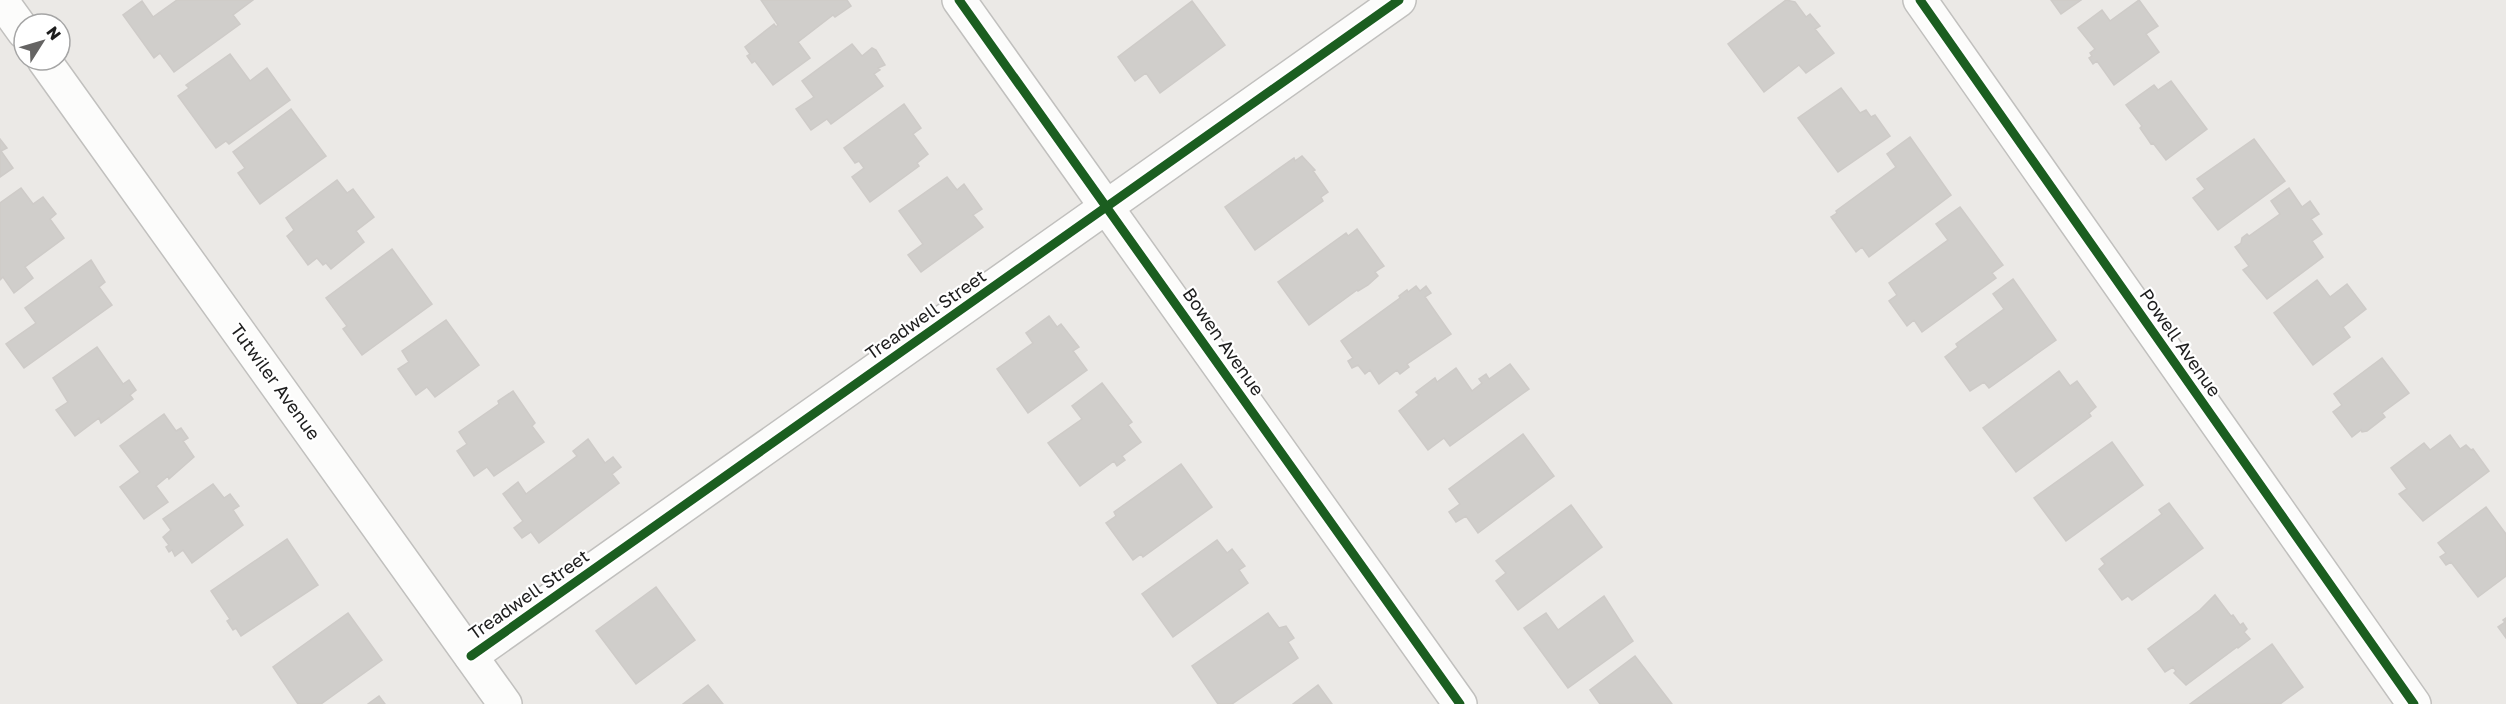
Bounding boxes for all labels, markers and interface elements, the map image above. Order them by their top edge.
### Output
north arrow [12,12,72,72]
text: N [42,22,66,44]
street label: Treadwell Street [861,264,990,364]
street label: Bowen Avenue [1178,283,1269,400]
street label: Powell Avenue [2135,284,2226,401]
street label: Tutwiler Avenue [226,319,325,444]
street label: Treadwell Street [464,544,593,644]

